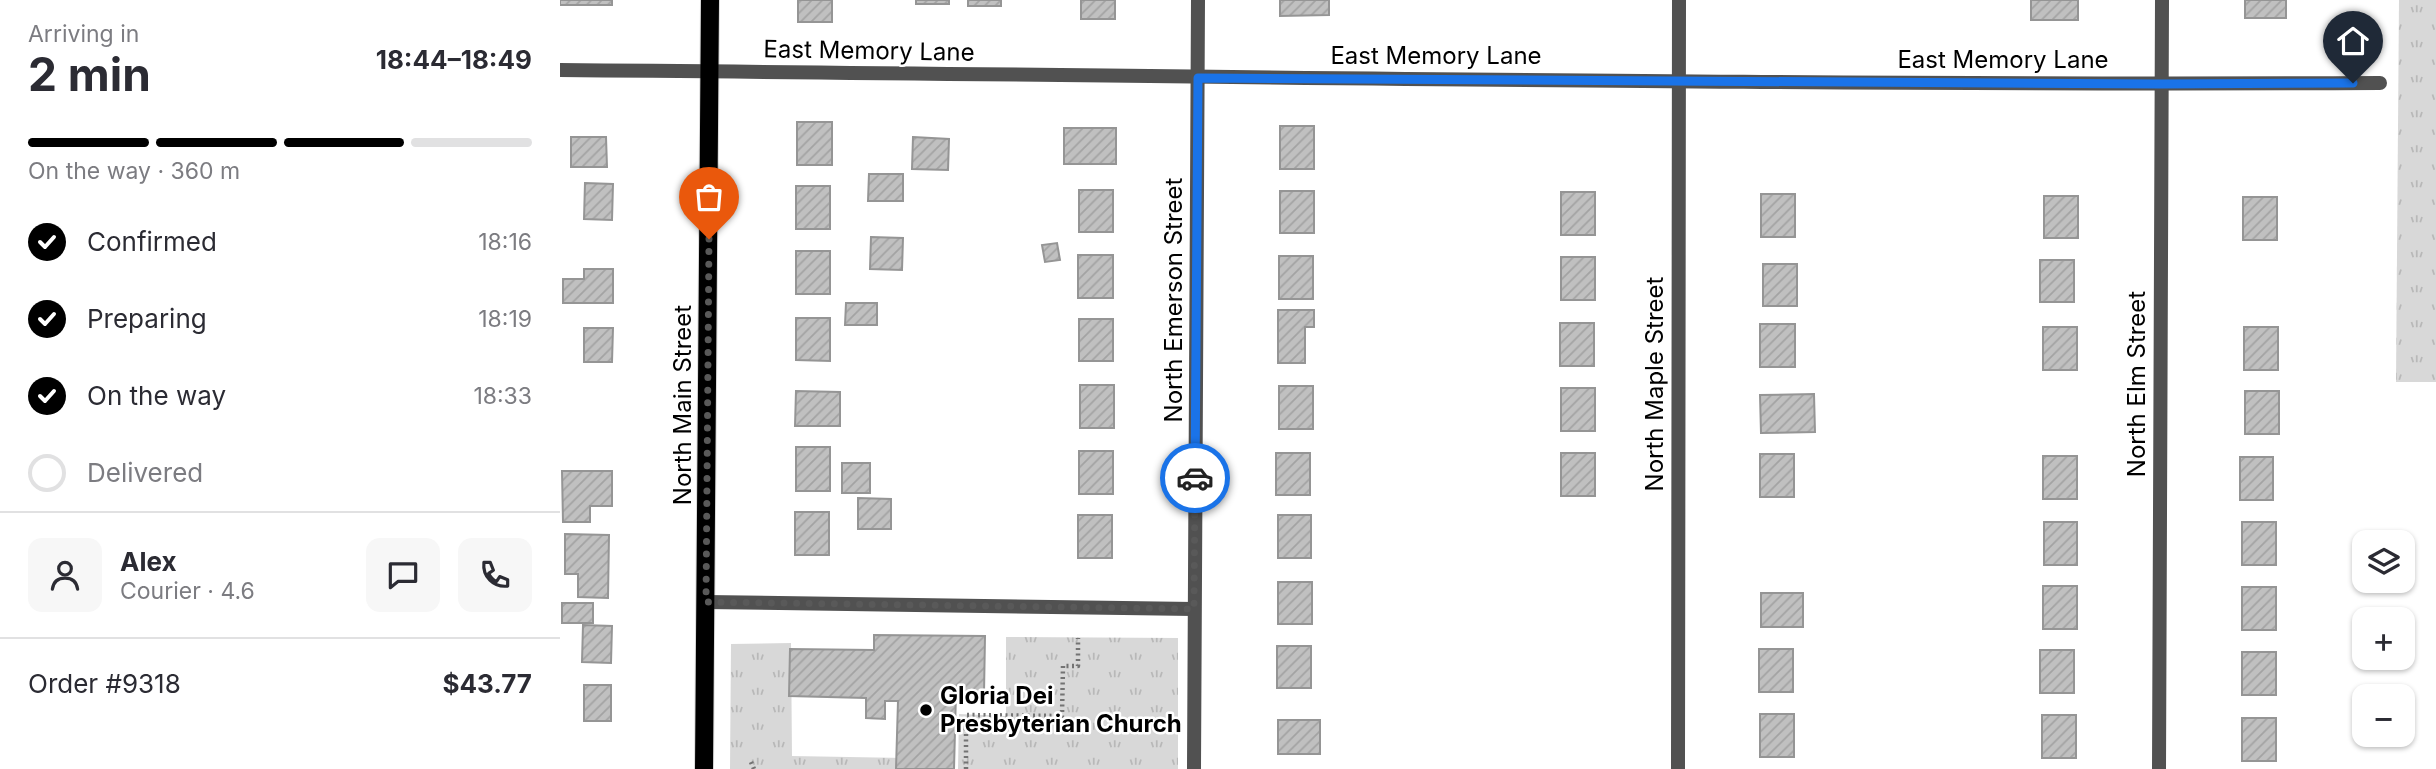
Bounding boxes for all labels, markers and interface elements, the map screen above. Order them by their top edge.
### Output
pin [2323,11,2383,83]
text: Arriving in [28,20,139,48]
icon: home [2334,22,2372,60]
street label: East Memory Lane [763,34,975,67]
street label: East Memory Lane [1330,41,1542,70]
text: 18:44–18:49 [376,44,532,75]
street label: East Memory Lane [1897,45,2109,74]
text: 2 min [28,46,151,102]
text: On the way · 360 m [28,157,240,185]
pin [679,167,739,239]
street label: North Emerson Street [1159,177,1188,422]
icon: bag [690,178,728,216]
icon: check [28,223,66,261]
text: Confirmed [87,226,217,257]
text: 18:16 [478,228,532,256]
street label: North Maple Street [1640,276,1669,491]
street label: North Elm Street [2122,291,2151,477]
icon: check [28,300,66,338]
text: Preparing [87,303,207,334]
text: 18:19 [478,305,532,333]
street label: North Main Street [668,305,697,505]
icon: check [28,377,66,415]
text: On the way [87,380,226,411]
text: 18:33 [473,382,532,410]
courier [1160,443,1230,513]
text: Delivered [87,457,203,488]
icon: car [1176,459,1214,497]
map controls [2352,530,2415,747]
button: layers [2352,530,2415,593]
button: person [28,538,102,612]
button: chat [366,538,440,612]
button: phone [458,538,532,612]
text: Alex [120,546,177,577]
text: Courier · 4.6 [120,577,255,605]
button: + [2352,607,2415,670]
text: Order #9318 [28,668,181,699]
text: $43.77 [442,668,532,699]
place label: Gloria Dei Presbyterian Church [940,681,1182,738]
button: − [2352,684,2415,747]
marker: Gloria Dei Presbyterian Church [918,702,934,718]

